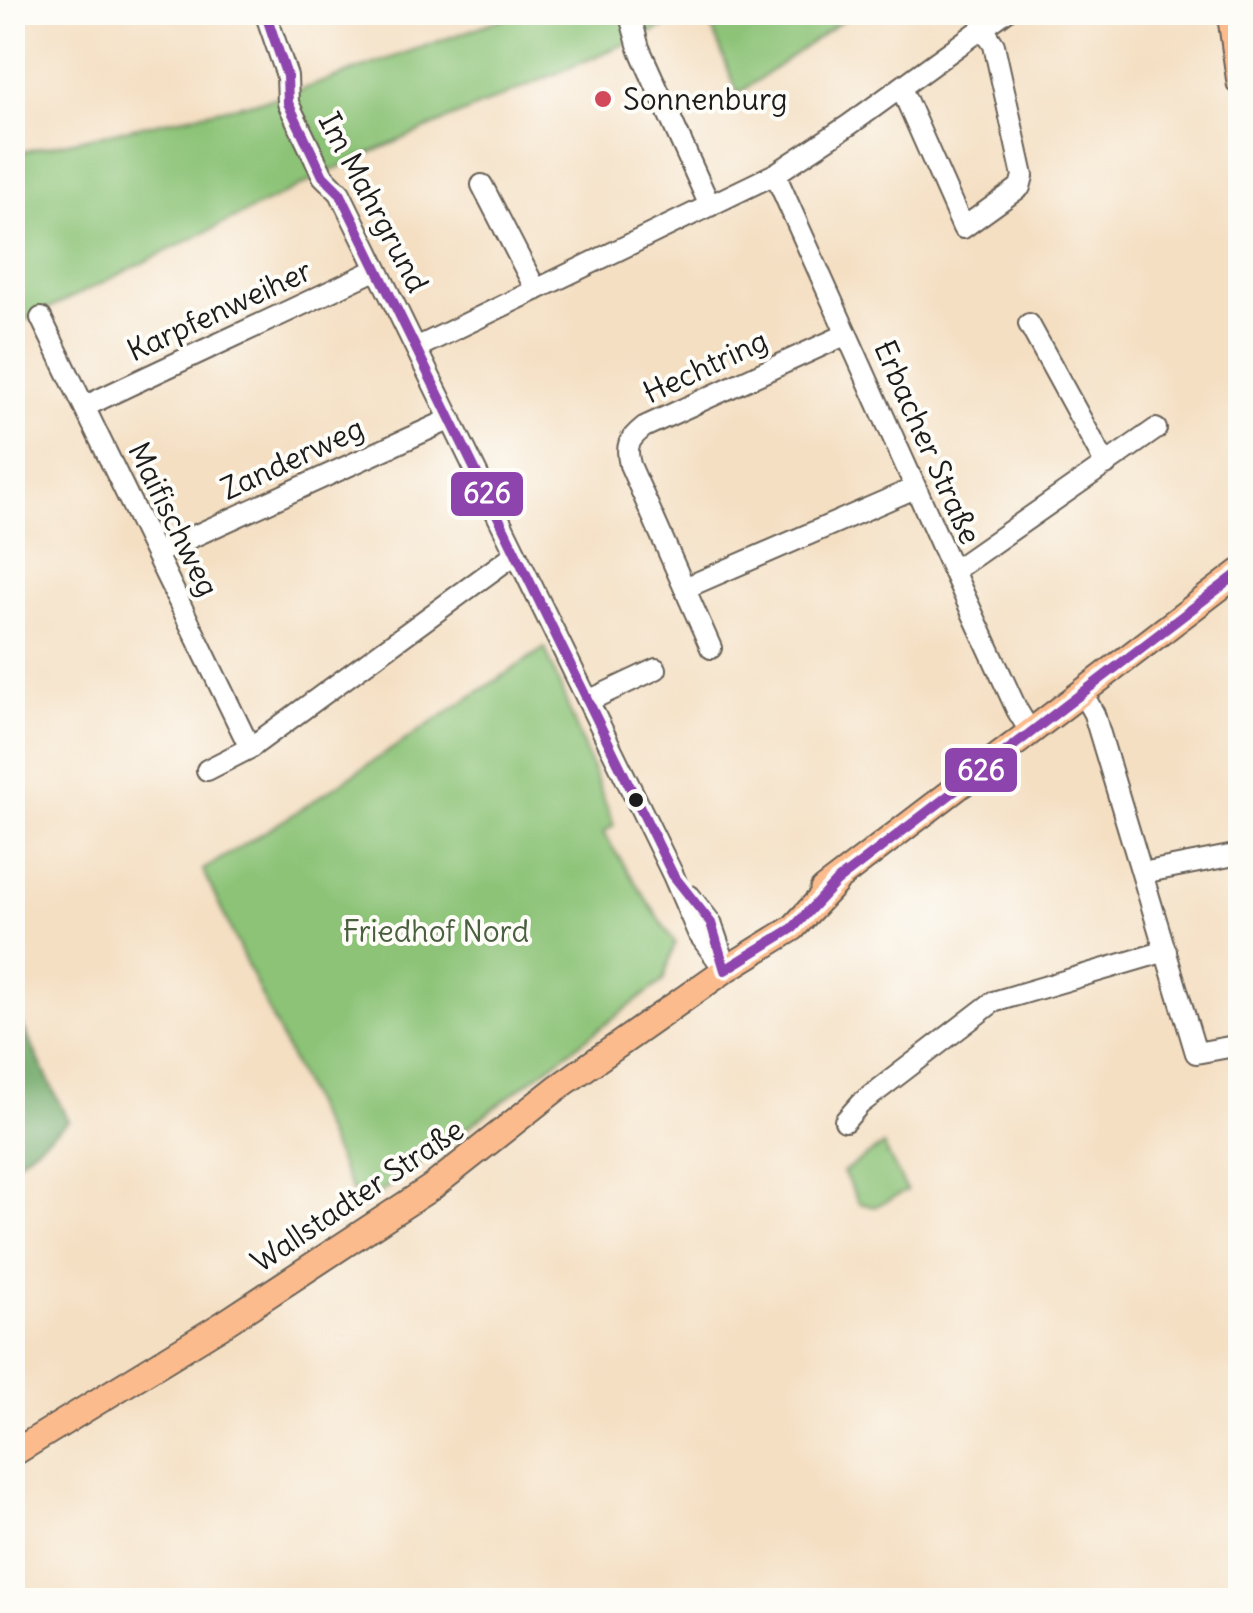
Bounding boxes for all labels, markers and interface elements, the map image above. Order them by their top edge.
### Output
place label: Sonnenburg [623,80,788,118]
marker: Sonnenburg [592,88,614,110]
street label: Im Mahrgrund [311,106,437,298]
street label: Karpfenweiher [121,251,317,369]
street label: Hechtring [637,321,773,411]
street label: Erbacher Straße [866,334,990,550]
street label: Zanderweg [214,408,370,508]
street label: Maifischweg [120,436,228,602]
line badge: 626 [449,470,525,518]
text: 626 [463,475,511,511]
line badge: 626 [943,746,1019,794]
text: 626 [957,752,1005,788]
unlabelled marker [626,790,646,810]
park label: Friedhof Nord [343,912,529,950]
street label: Wallstadter Straße [243,1110,471,1280]

